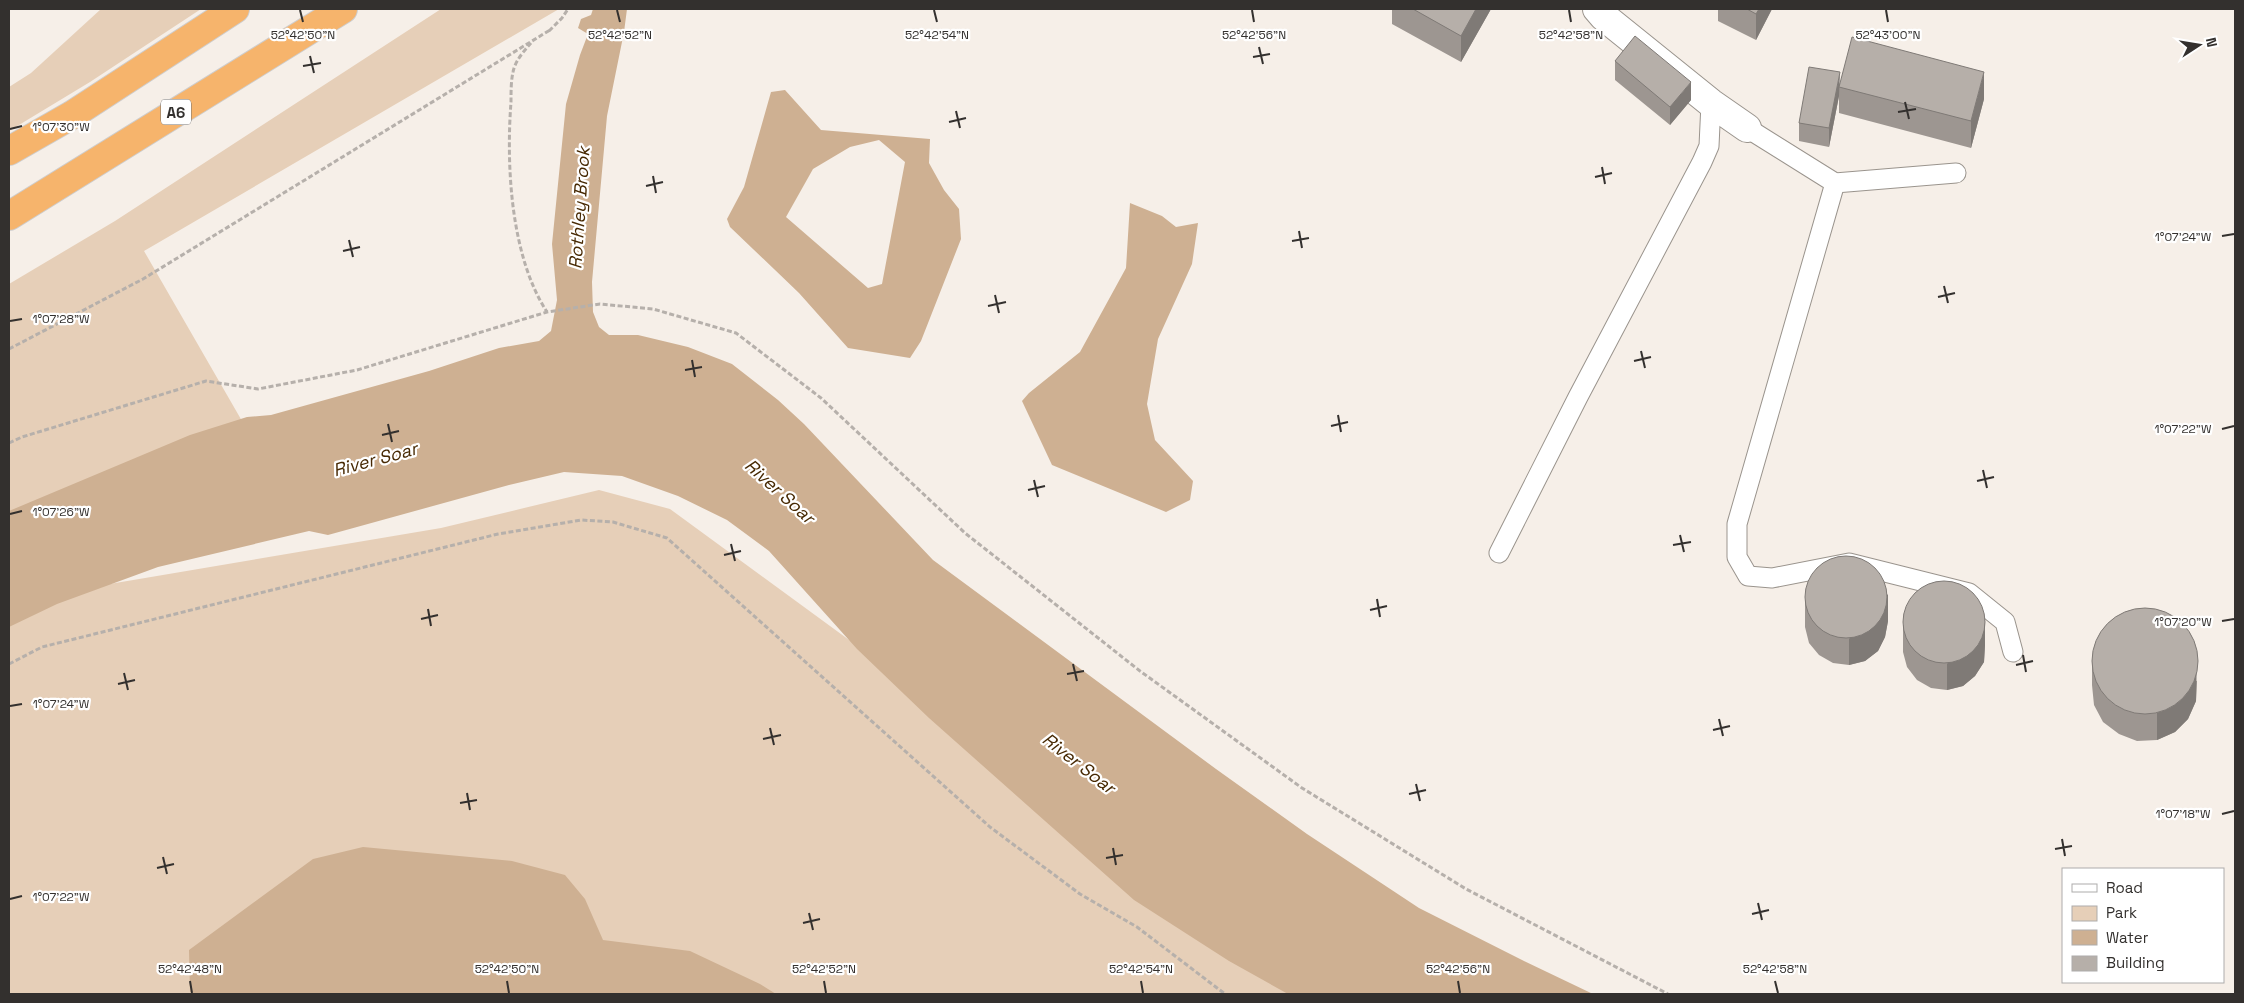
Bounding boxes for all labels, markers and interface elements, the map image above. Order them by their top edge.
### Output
north arrow [2174,20,2224,70]
text: 52°42'50"N [271,27,335,43]
text: 52°42'52"N [588,27,652,43]
text: 52°42'54"N [905,27,969,43]
text: 52°42'56"N [1222,27,1286,43]
text: 52°42'58"N [1539,27,1603,43]
text: 52°43'00"N [1855,27,1921,43]
text: N [2202,36,2221,49]
road number: A6 [161,100,191,124]
text: 1°07'30"W [32,119,90,135]
water label: Rothley Brook [563,144,595,270]
text: 1°07'24"W [2155,229,2212,245]
text: 1°07'28"W [32,311,90,327]
text: 1°07'22"W [2155,421,2212,437]
water label: River Soar [330,436,422,481]
water label: River Soar [740,454,821,530]
text: 1°07'26"W [32,504,90,520]
text: 1°07'20"W [2154,614,2212,630]
text: 1°07'24"W [33,696,90,712]
water label: River Soar [1038,727,1122,800]
text: 1°07'18"W [2156,806,2211,822]
legend [2062,868,2224,983]
text: Road [2106,878,2143,897]
text: 1°07'22"W [33,889,90,905]
text: Park [2106,903,2137,922]
text: Water [2106,928,2149,947]
text: Building [2106,953,2165,972]
text: 52°42'48"N [158,961,222,977]
text: 52°42'50"N [475,961,539,977]
text: 52°42'52"N [792,961,856,977]
text: 52°42'54"N [1109,961,1173,977]
text: 52°42'56"N [1426,961,1490,977]
text: 52°42'58"N [1743,961,1807,977]

